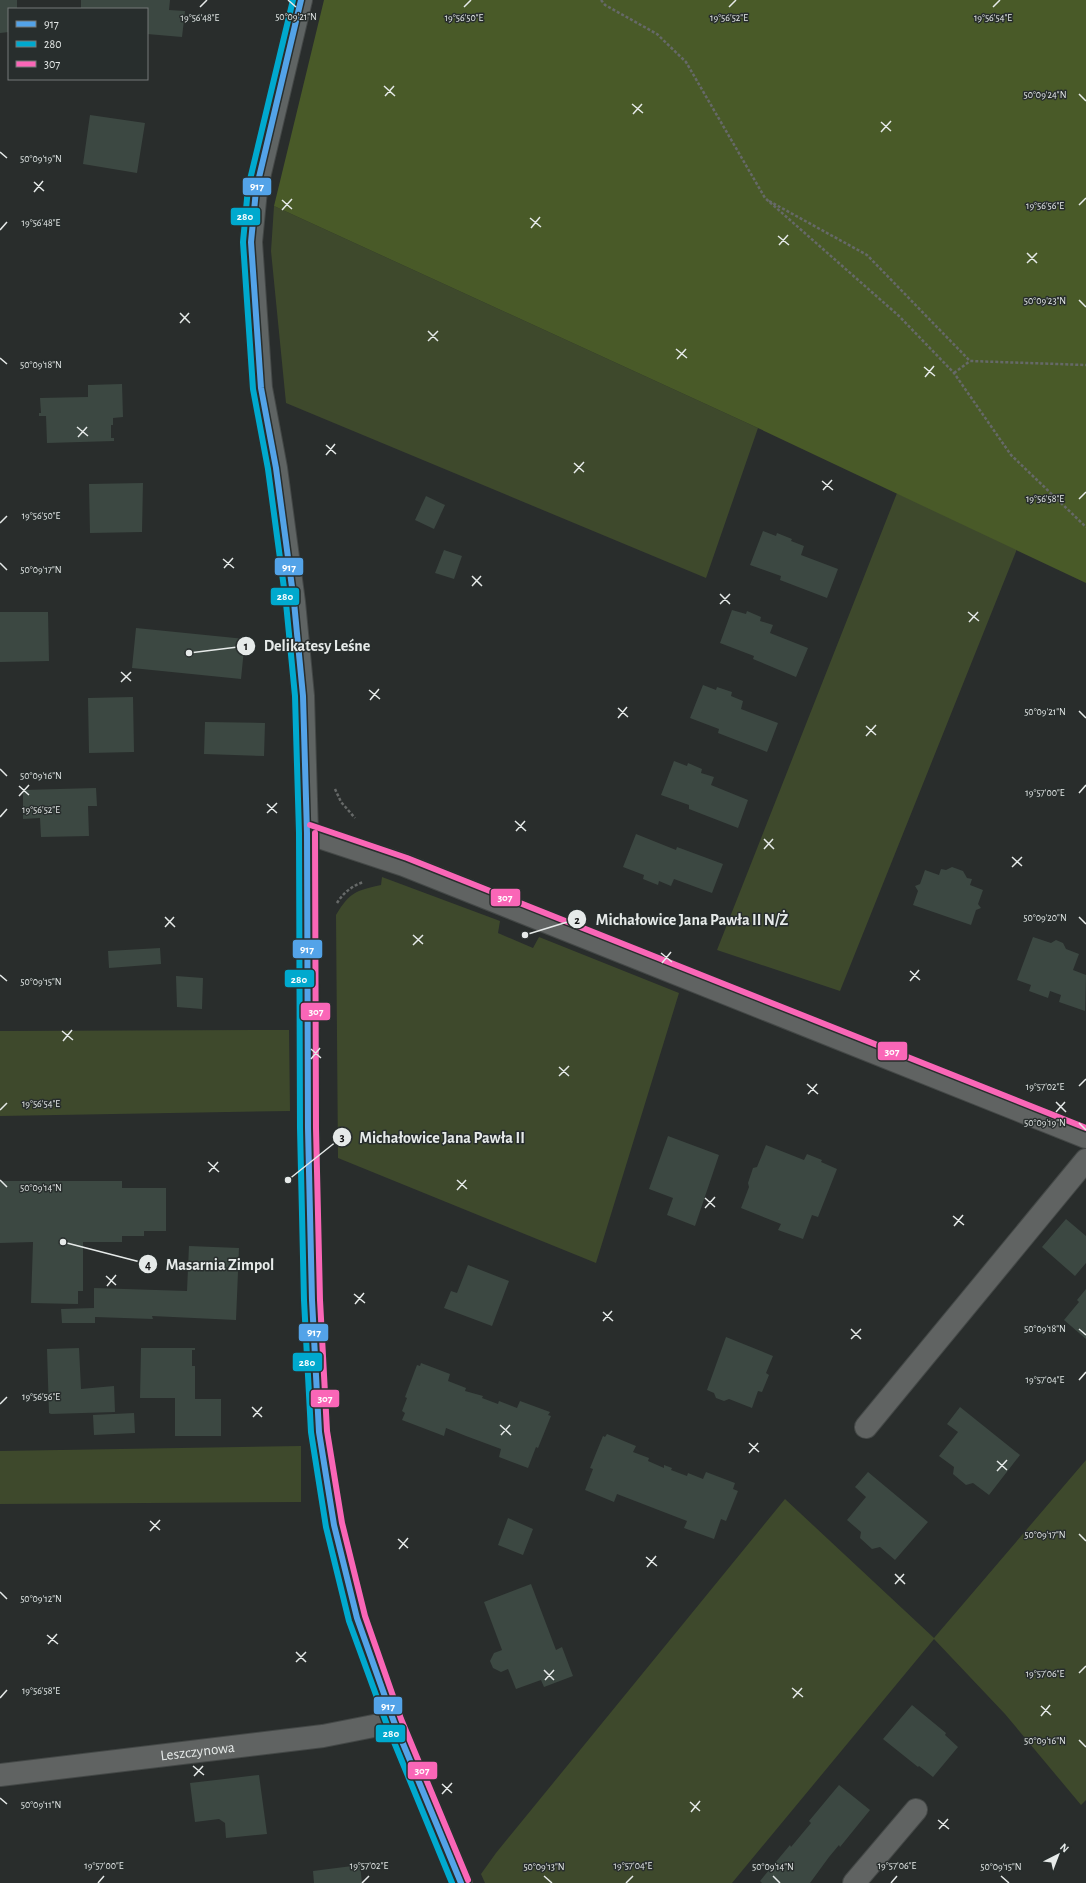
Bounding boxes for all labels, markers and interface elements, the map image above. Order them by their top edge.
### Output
legend [8,8,148,80]
text: 50°09'21"N [275,12,317,22]
text: 19°56'48"E [181,13,220,23]
text: 19°56'50"E [445,13,484,23]
text: 19°56'52"E [710,13,748,23]
text: 19°56'54"E [974,13,1012,23]
text: 917 [44,18,59,30]
text: 280 [44,38,61,50]
text: 307 [44,58,60,70]
text: 50°09'24"N [1023,90,1067,100]
text: 50°09'19"N [20,154,62,164]
line badge: 917 [242,177,272,196]
text: 917 [250,181,264,192]
text: 19°56'56"E [1026,201,1064,211]
line badge: 280 [230,207,261,226]
text: 280 [237,211,253,222]
text: 19°56'48"E [22,218,61,228]
text: 50°09'23"N [1024,296,1066,306]
text: 50°09'18"N [20,360,62,370]
text: 19°56'58"E [1026,494,1064,504]
text: 19°56'50"E [22,511,61,521]
line badge: 917 [274,557,304,576]
text: 917 [282,562,296,573]
text: 50°09'17"N [20,565,62,575]
line badge: 280 [270,587,300,606]
text: 280 [277,591,293,602]
callout: Delikatesy Leśne [236,632,379,660]
text: Delikatesy Leśne [264,638,371,655]
text: 1 [244,640,248,652]
text: 50°09'21"N [1024,707,1066,717]
text: 50°09'16"N [20,771,62,781]
text: 19°57'00"E [1025,788,1065,798]
text: 19°56'52"E [22,805,60,815]
line badge: 307 [490,888,521,907]
text: 307 [497,892,513,903]
callout: Michałowice Jana Pawła II N/Ż [567,905,796,933]
text: Michałowice Jana Pawła II N/Ż [596,910,789,928]
text: 50°09'20"N [1023,913,1067,923]
text: 2 [574,914,580,926]
line badge: 917 [292,939,323,959]
text: 917 [300,944,314,955]
line badge: 280 [284,969,315,988]
text: 280 [291,974,307,985]
text: 50°09'15"N [20,977,62,987]
line badge: 307 [300,1002,331,1021]
text: 307 [308,1006,324,1017]
line badge: 307 [877,1041,908,1061]
text: 307 [884,1046,900,1057]
text: 19°57'02"E [1026,1082,1064,1092]
text: 19°56'54"E [22,1099,60,1109]
text: 50°09'19"N [1024,1118,1066,1128]
callout: Michałowice Jana Pawła II [332,1123,533,1151]
text: Michałowice Jana Pawła II [359,1130,525,1146]
text: 3 [339,1131,345,1143]
text: 50°09'14"N [20,1183,62,1193]
callout: Masarnia Zimpol [138,1250,282,1278]
text: Masarnia Zimpol [166,1257,274,1273]
text: 4 [145,1259,151,1271]
line badge: 917 [298,1323,329,1342]
text: 50°09'18"N [1024,1324,1066,1334]
text: 917 [307,1327,321,1338]
line badge: 280 [292,1352,323,1372]
text: 280 [299,1357,315,1368]
text: 19°57'04"E [1026,1375,1065,1385]
line badge: 307 [310,1389,340,1408]
text: 19°56'56"E [22,1392,60,1402]
text: 307 [317,1393,333,1404]
text: 50°09'17"N [1024,1530,1066,1540]
text: 50°09'12"N [20,1594,62,1604]
text: 19°57'06"E [1026,1669,1065,1679]
text: 19°56'58"E [22,1686,60,1696]
line badge: 917 [373,1696,403,1715]
text: 917 [381,1701,395,1712]
line badge: 280 [375,1724,406,1743]
text: 280 [383,1728,399,1739]
text: 50°09'16"N [1024,1736,1066,1746]
street label: Leszczynowa [160,1739,236,1763]
line badge: 307 [407,1761,438,1780]
text: 307 [414,1765,430,1776]
text: 50°09'11"N [21,1800,61,1810]
north arrow [1038,1835,1078,1875]
text: N [1058,1841,1071,1855]
text: 19°57'00"E [84,1861,124,1871]
text: 19°57'02"E [350,1861,388,1871]
text: 19°57'04"E [614,1861,653,1871]
text: 19°57'06"E [878,1861,917,1871]
text: 50°09'13"N [523,1862,565,1872]
text: 50°09'14"N [752,1862,794,1872]
text: 50°09'15"N [980,1862,1022,1872]

